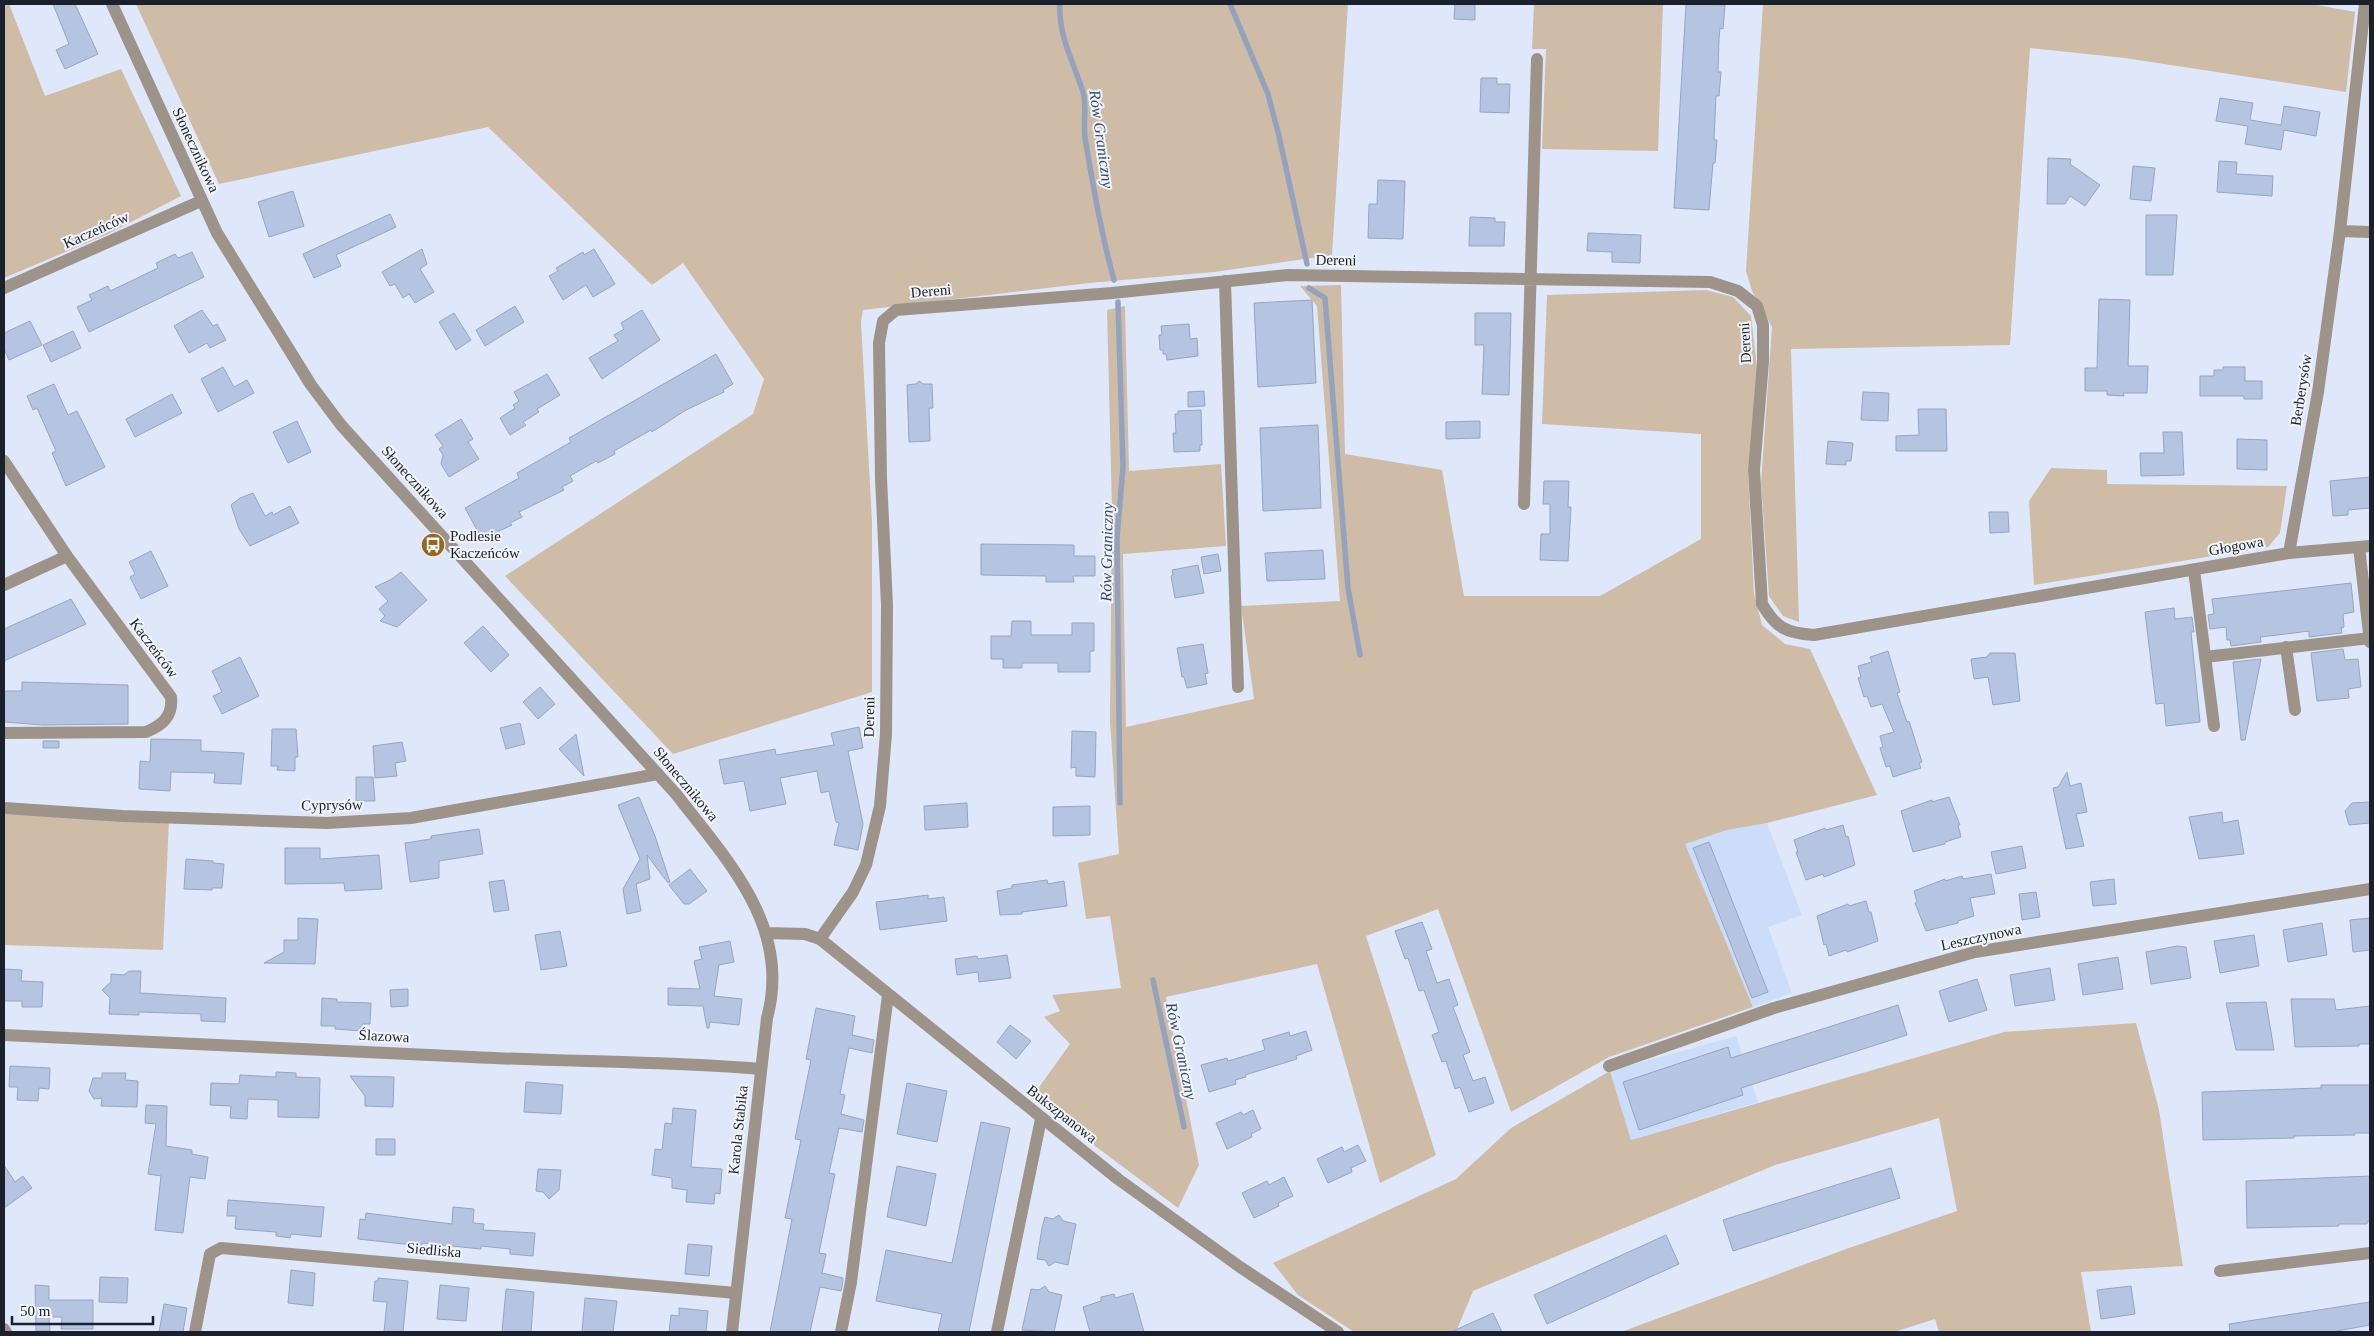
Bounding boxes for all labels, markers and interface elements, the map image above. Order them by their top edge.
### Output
water label: Rów Graniczny [1085,88,1117,190]
street label: Słonecznikowa [169,105,223,195]
street label: Kaczeńców [61,208,131,252]
street label: Dereni [1315,252,1357,268]
street label: Dereni [910,281,952,301]
street label: Dereni [1736,322,1754,364]
street label: Berberysów [2287,353,2315,427]
street label: Słonecznikowa [378,443,452,522]
water label: Rów Graniczny [1097,501,1117,603]
place label: Podlesie Kaczeńców [450,528,520,561]
bus stop icon: Podlesie Kaczeńców [420,532,446,558]
street label: Głogowa [2208,533,2265,559]
street label: Kaczeńców [127,615,182,681]
street label: Dereni [861,696,877,738]
street label: Słonecznikowa [650,744,722,825]
street label: Cyprysów [301,796,363,814]
street label: Leszczynowa [1939,921,2023,953]
water label: Rów Graniczny [1162,1000,1200,1102]
street label: Ślazowa [358,1027,410,1045]
street label: Bukszpanowa [1024,1082,1100,1146]
street label: Karola Stabika [725,1084,751,1175]
street label: Siedliska [406,1240,462,1260]
scale bar [12,1294,154,1326]
text: 50 m [20,1303,51,1319]

